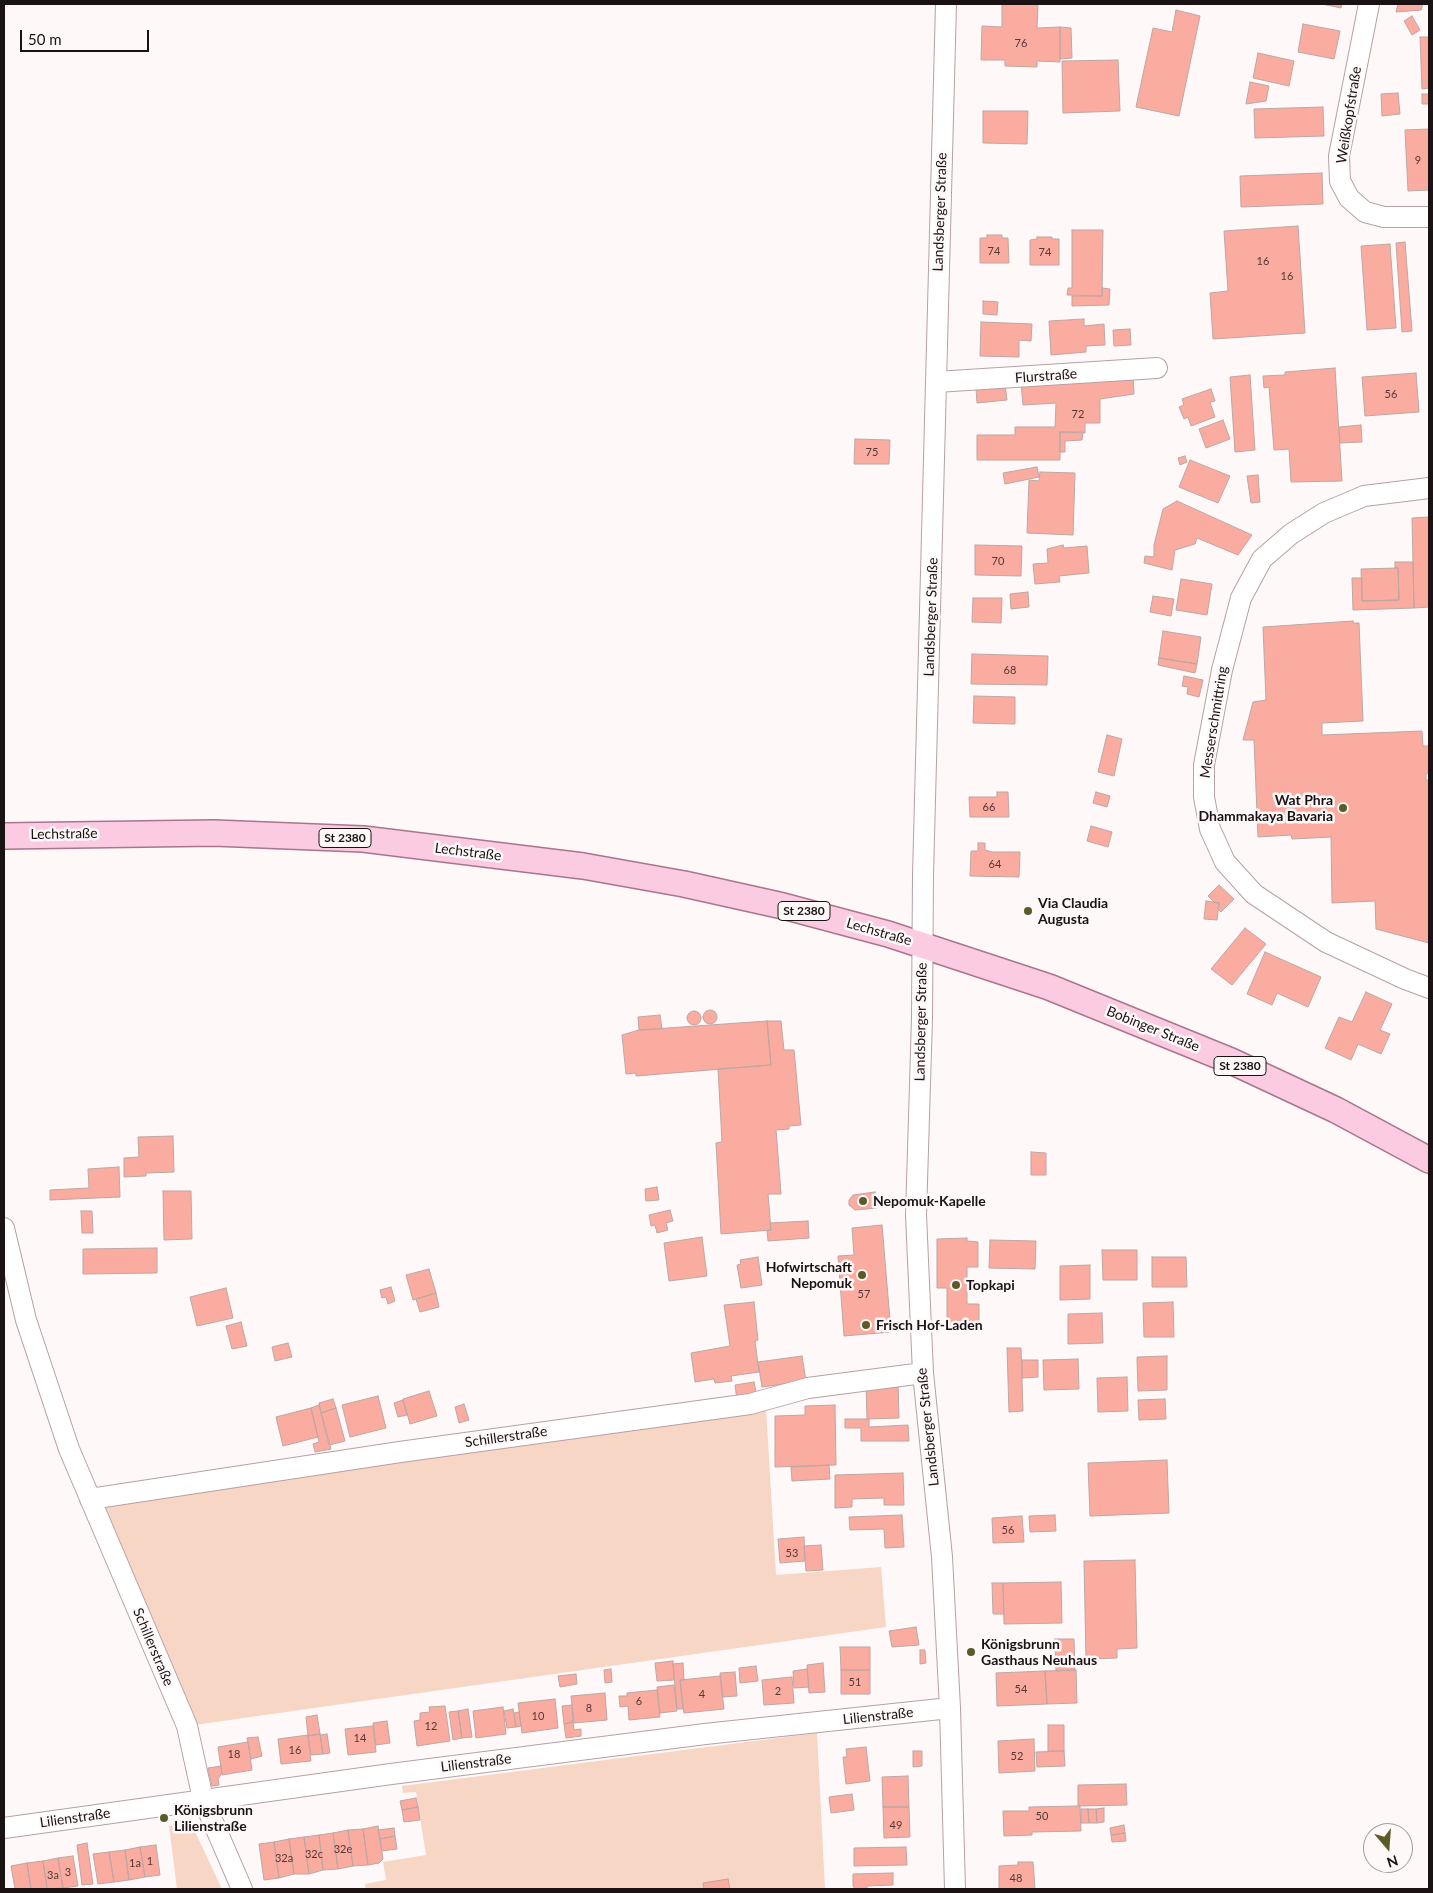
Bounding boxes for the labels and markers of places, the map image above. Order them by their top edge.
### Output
place label: Wat Phra Dhammakaya Bavaria [1199,792,1333,824]
marker: Wat Phra Dhammakaya Bavaria [1337,802,1349,814]
place label: Via Claudia Augusta [1038,895,1108,928]
marker: Via Claudia Augusta [1022,905,1034,917]
place label: Nepomuk-Kapelle [873,1193,986,1209]
marker: Nepomuk-Kapelle [857,1195,869,1207]
place label: Hofwirtschaft Nepomuk [766,1259,852,1292]
marker: Hofwirtschaft Nepomuk [856,1269,868,1281]
place label: Topkapi [966,1277,1015,1293]
marker: Topkapi [950,1279,962,1291]
place label: Frisch Hof-Laden [876,1317,983,1333]
marker: Frisch Hof-Laden [860,1319,872,1331]
place label: Königsbrunn Gasthaus Neuhaus [981,1636,1097,1668]
marker: Königsbrunn Gasthaus Neuhaus [965,1646,977,1658]
place label: Königsbrunn Lilienstraße [174,1802,253,1834]
marker: Königsbrunn Lilienstraße [158,1812,170,1824]

